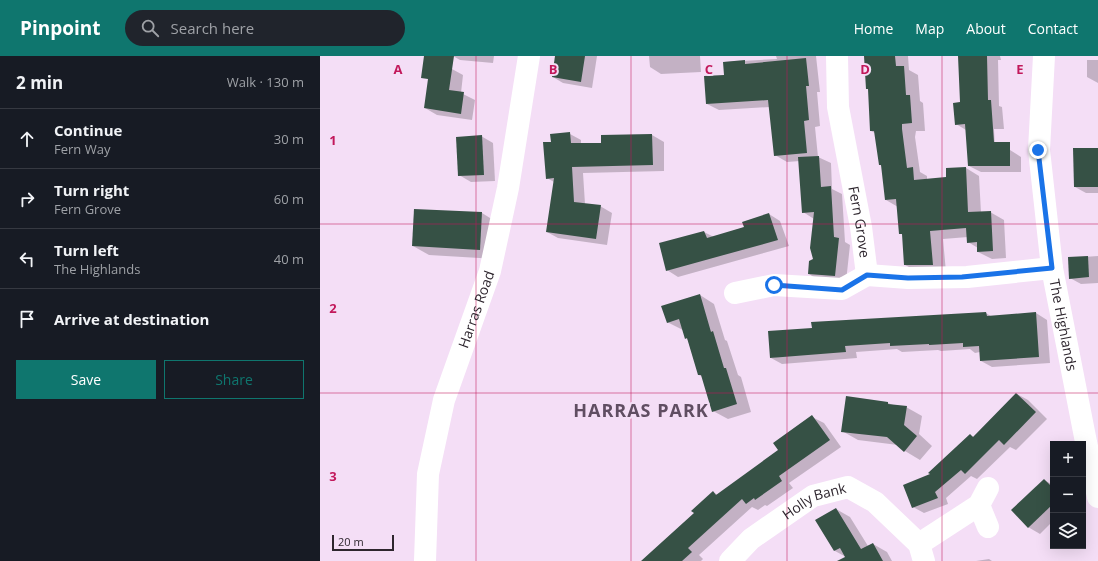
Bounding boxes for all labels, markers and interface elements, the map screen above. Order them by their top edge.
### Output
search box [125,10,405,46]
text: Pinpoint [20,15,101,41]
icon: search [139,17,161,39]
text: Search here [171,18,254,38]
text: Home [854,19,893,38]
text: Map [915,19,944,38]
text: About [966,19,1006,38]
text: Contact [1028,19,1078,38]
text: A [394,60,403,78]
text: B [549,60,558,78]
text: C [705,60,713,78]
text: D [860,60,870,78]
text: E [1016,60,1024,78]
text: 2 min [16,71,63,94]
text: Walk · 130 m [227,73,304,91]
text: Continue [54,120,122,140]
icon: ahead [16,128,38,150]
text: 30 m [274,130,304,148]
text: 1 [329,131,337,149]
text: Fern Way [54,140,110,158]
route end [1029,141,1047,159]
text: Turn right [54,180,129,200]
street label: Fern Grove [844,185,875,259]
icon: right [16,188,38,210]
text: 60 m [274,190,304,208]
text: Fern Grove [54,200,121,218]
text: Turn left [54,240,119,260]
icon: left [16,248,38,270]
text: 40 m [274,250,304,268]
text: The Highlands [54,260,140,278]
street label: Harras Road [453,268,498,351]
route start [765,276,783,294]
street label: The Highlands [1045,277,1082,373]
text: 2 [329,299,337,317]
icon: arrive [16,308,38,330]
text: Arrive at destination [54,309,209,329]
button: Save [16,360,156,399]
button: Share [164,360,304,399]
district label: HARRAS PARK [573,398,709,422]
map controls [1050,441,1086,549]
button: + [1050,441,1086,477]
text: 3 [329,467,337,485]
button: − [1050,477,1086,513]
street label: Holly Bank [778,478,849,524]
button: layers [1050,513,1086,549]
scale bar [332,533,394,552]
text: 20 m [338,534,364,549]

